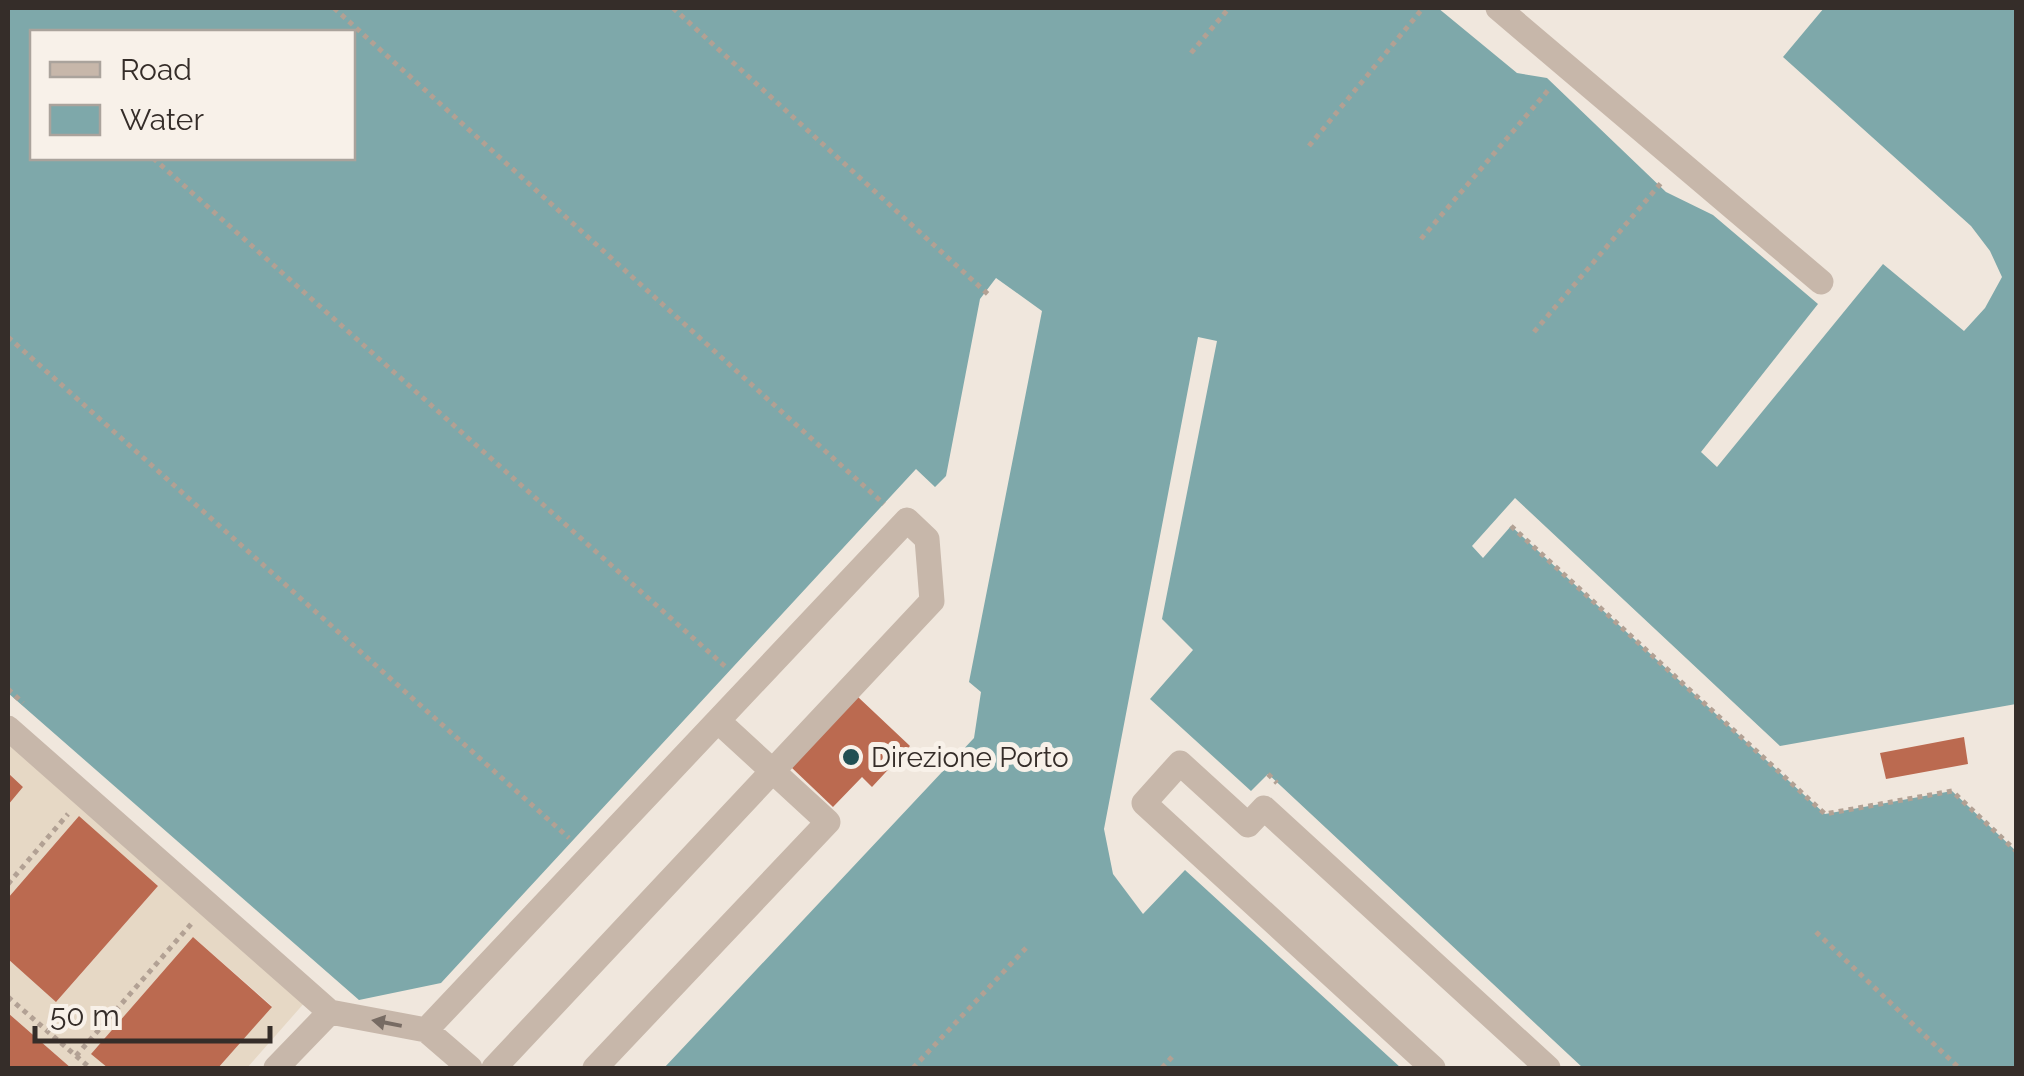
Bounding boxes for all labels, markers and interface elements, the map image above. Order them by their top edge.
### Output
legend [30,30,355,160]
text: Road [120,52,192,87]
text: Water [120,102,204,137]
place label: Direzione Porto [871,741,1069,774]
marker: Direzione Porto [840,746,862,768]
scale bar [35,981,270,1043]
text: 50 m [50,998,120,1033]
one-way arrow [371,1015,402,1030]

